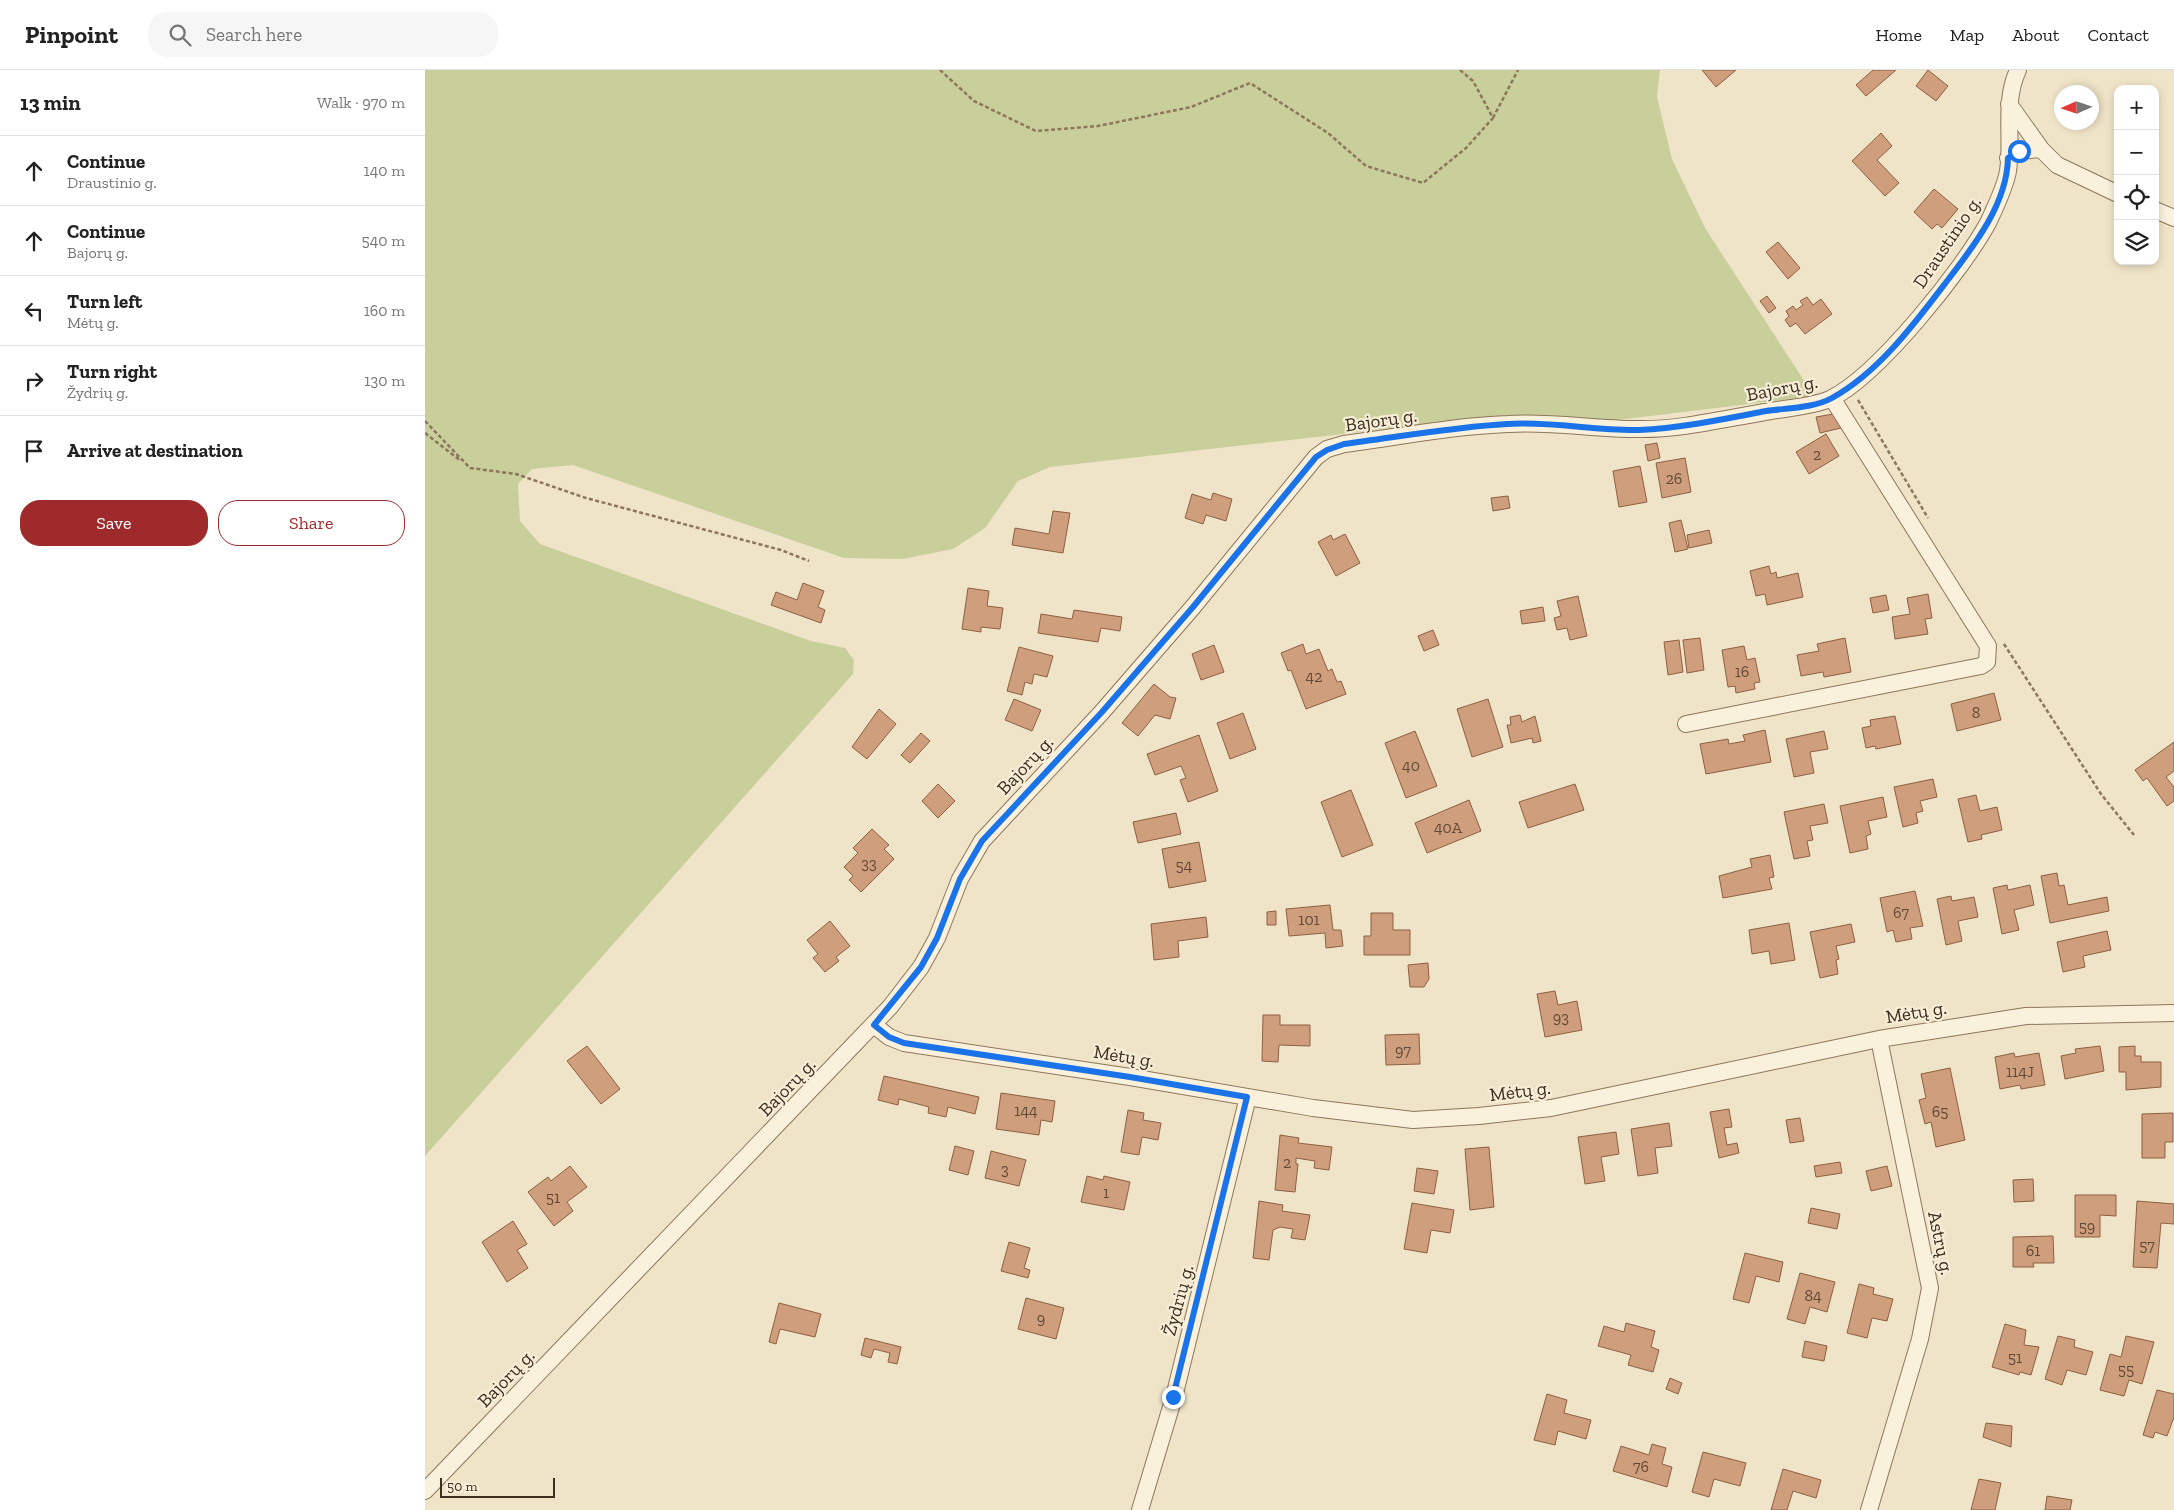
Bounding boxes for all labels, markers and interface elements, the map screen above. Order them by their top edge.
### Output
search box [148,12,498,57]
text: Pinpoint [25,20,118,49]
icon: search [166,21,194,49]
text: Search here [206,23,302,46]
text: Home [1875,24,1922,46]
text: Map [1950,24,1984,46]
text: About [2012,24,2059,46]
text: Contact [2087,24,2149,46]
north arrow [2054,85,2099,130]
map controls [2114,85,2159,265]
button: + [2114,85,2159,130]
text: 13 min [20,90,81,115]
text: Walk · 970 m [317,93,405,112]
button: − [2114,130,2159,175]
route start [2008,140,2031,163]
text: Continue [67,150,145,173]
icon: ahead [20,157,48,185]
text: 140 m [364,161,405,180]
text: Draustinio g. [67,173,157,192]
button: locate [2114,175,2159,220]
street label: Draustinio g. [1908,192,1986,292]
text: Continue [67,220,145,243]
button: layers [2114,220,2159,265]
icon: ahead [20,227,48,255]
text: 540 m [362,231,405,250]
text: Bajorų g. [67,243,128,262]
text: Turn left [67,290,142,313]
icon: left [20,297,48,325]
text: 160 m [364,301,405,320]
text: Mėtų g. [67,313,119,332]
text: Turn right [67,360,157,383]
icon: right [20,367,48,395]
street label: Bajorų g. [1744,370,1820,406]
text: 130 m [364,371,405,390]
text: Žydrių g. [67,383,128,402]
street label: Bajorų g. [1344,404,1418,436]
icon: arrive [20,437,48,465]
text: Arrive at destination [67,439,243,462]
house number: 2 [1813,445,1821,464]
house number: 26 [1666,469,1682,488]
button: Save [20,500,208,546]
button: Share [218,500,405,546]
house number: 16 [1735,662,1749,681]
house number: 42 [1306,667,1322,686]
house number: 8 [1972,703,1980,722]
street label: Bajorų g. [992,731,1058,799]
house number: 40 [1402,756,1420,775]
house number: 40A [1434,818,1463,837]
house number: 33 [861,854,877,873]
house number: 54 [1176,856,1193,875]
house number: 67 [1893,903,1909,922]
house number: 101 [1298,910,1320,929]
street label: Mėtų g. [1884,996,1948,1028]
house number: 93 [1553,1008,1569,1027]
street label: Mėtų g. [1092,1040,1156,1072]
house number: 97 [1395,1041,1411,1060]
street label: Bajorų g. [754,1053,820,1121]
house number: 114J [2006,1062,2034,1081]
street label: Mėtų g. [1488,1076,1552,1106]
house number: 144 [1014,1101,1038,1120]
house number: 65 [1932,1102,1948,1121]
house number: 2 [1283,1153,1291,1172]
house number: 3 [1001,1160,1009,1179]
house number: 1 [1103,1183,1109,1202]
house number: 51 [546,1188,560,1207]
street label: Astrų g. [1923,1209,1959,1277]
house number: 59 [2079,1217,2095,1236]
house number: 57 [2139,1236,2155,1255]
house number: 61 [2026,1241,2040,1260]
street label: Žydrių g. [1157,1262,1199,1338]
house number: 84 [1804,1286,1822,1305]
house number: 9 [1037,1309,1045,1328]
street label: Bajorų g. [473,1344,539,1412]
house number: 51 [2008,1348,2022,1367]
house number: 55 [2118,1360,2134,1379]
route end [1162,1386,1185,1409]
house number: 76 [1633,1457,1649,1476]
scale bar [440,1475,555,1498]
text: 50 m [447,1478,478,1495]

